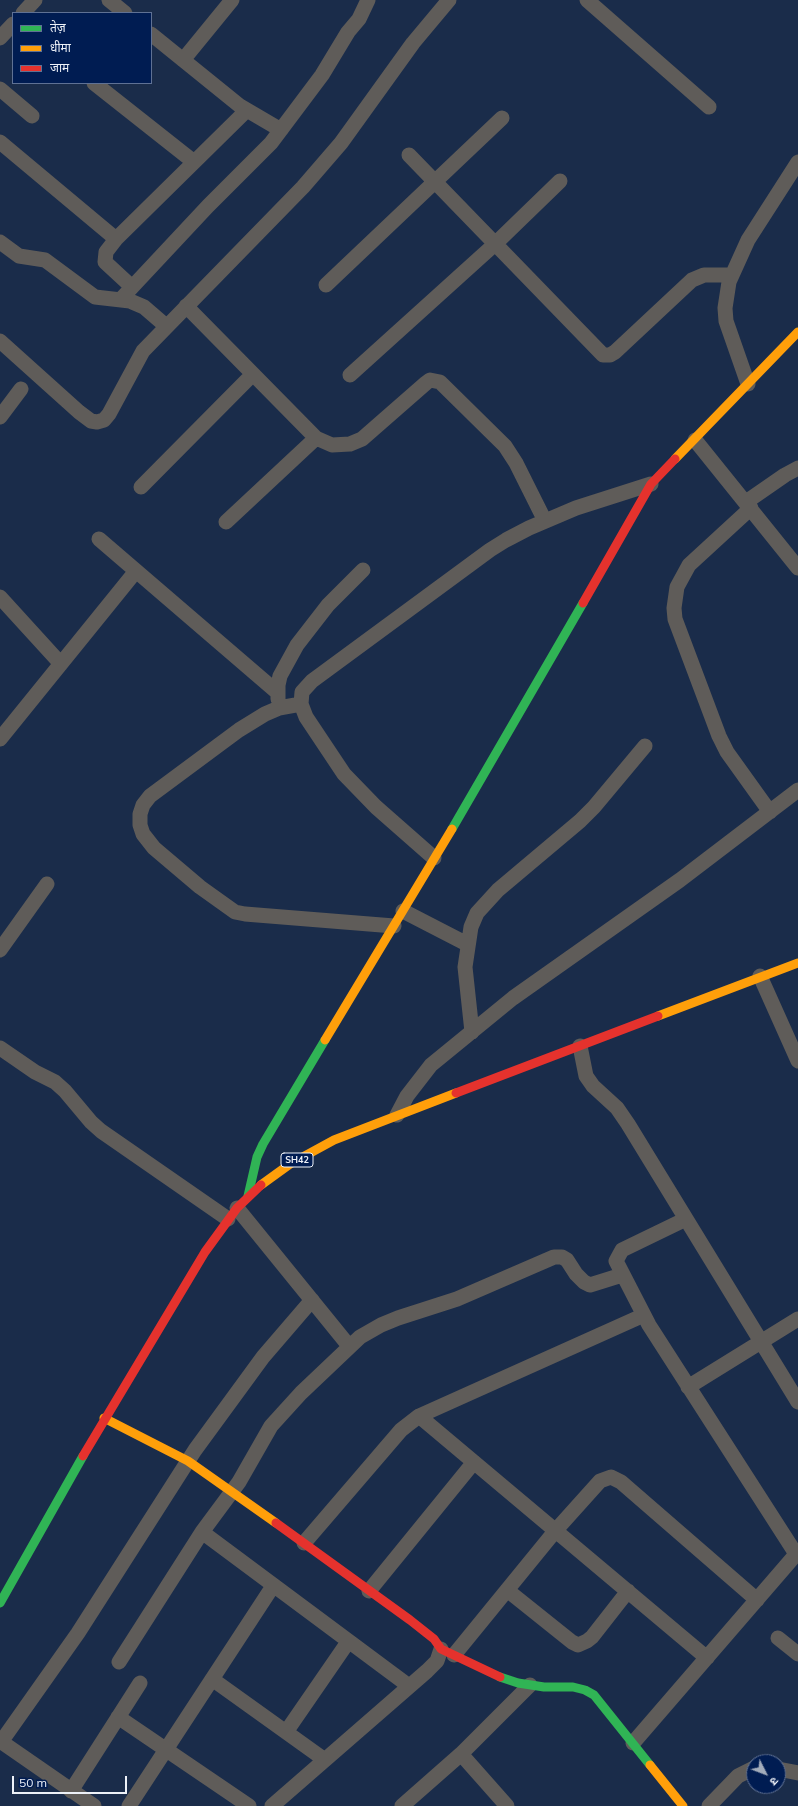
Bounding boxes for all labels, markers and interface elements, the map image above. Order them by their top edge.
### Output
legend [12,12,152,84]
text: तेज़ [50,20,66,35]
text: धीमा [50,40,71,55]
text: जाम [50,60,69,75]
road number: SH42 [281,1153,313,1167]
north arrow [746,1754,786,1794]
scale bar [14,1768,129,1794]
text: उ [767,1774,782,1788]
text: 50 m [19,1775,47,1790]

